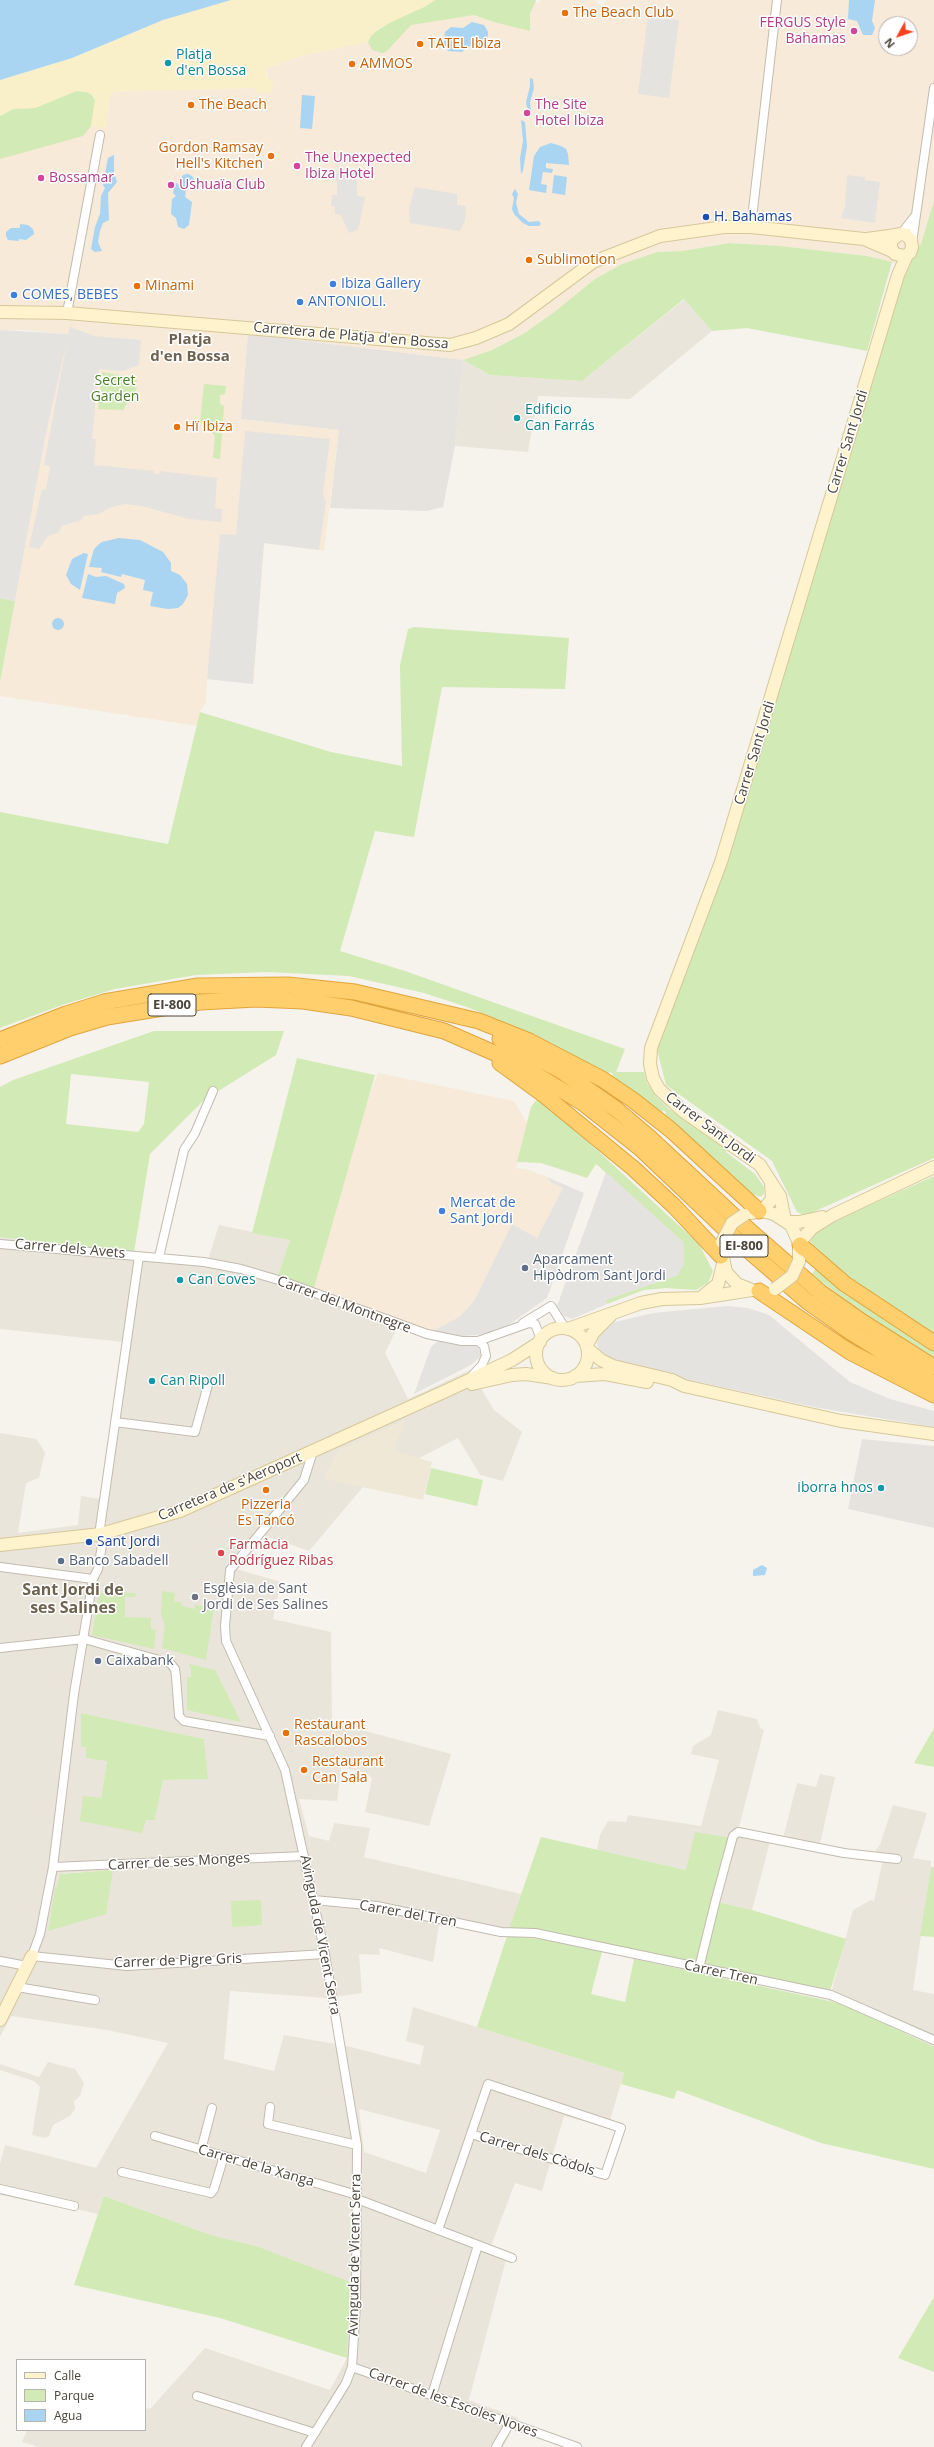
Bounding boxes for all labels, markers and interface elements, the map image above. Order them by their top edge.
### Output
place label: The Beach Club [573,5,674,21]
marker: The Beach Club [560,8,570,18]
place label: FERGUS Style Bahamas [760,15,846,48]
north arrow [878,16,918,56]
marker: FERGUS Style Bahamas [849,26,859,36]
text: N [881,35,898,52]
place label: TATEL Ibiza [428,36,501,52]
marker: TATEL Ibiza [415,39,425,49]
place label: Platja d'en Bossa [176,47,246,80]
place label: AMMOS [360,56,413,72]
marker: Platja d'en Bossa [163,58,173,68]
marker: AMMOS [347,59,357,69]
place label: The Beach [199,97,267,113]
place label: The Site Hotel Ibiza [535,97,604,130]
marker: The Beach [186,100,196,110]
marker: The Site Hotel Ibiza [522,108,532,118]
place label: Gordon Ramsay Hell's Kitchen [159,140,263,172]
place label: The Unexpected Ibiza Hotel [305,150,411,182]
marker: Gordon Ramsay Hell's Kitchen [266,151,276,161]
marker: The Unexpected Ibiza Hotel [292,161,302,171]
place label: Bossamar [49,170,114,186]
marker: Bossamar [36,173,46,183]
place label: Ushuaïa Club [179,177,265,193]
marker: Ushuaïa Club [166,180,176,190]
place label: H. Bahamas [714,209,792,225]
marker: H. Bahamas [701,212,711,222]
place label: Sublimotion [537,252,616,268]
marker: Sublimotion [524,255,534,265]
place label: Ibiza Gallery [341,276,421,292]
place label: Minami [145,278,194,294]
marker: Ibiza Gallery [328,279,338,289]
marker: Minami [132,281,142,291]
place label: COMES, BEBES [22,287,118,303]
marker: COMES, BEBES [9,290,19,300]
place label: ANTONIOLI. [308,294,386,310]
marker: ANTONIOLI. [295,297,305,307]
street label: Carretera de Platja d'en Bossa [253,319,449,353]
district label: Platja d'en Bossa [150,331,230,366]
park label: Secret Garden [91,373,139,406]
street label: Carrer Sant Jordi [824,388,872,496]
place label: Edificio Can Farrás [525,402,595,434]
marker: Edificio Can Farrás [512,413,522,423]
place label: Hï Ibiza [185,419,233,435]
marker: Hï Ibiza [172,422,182,432]
street label: Carrer Sant Jordi [731,699,779,807]
road number: EI-800 [148,994,196,1016]
street label: Carrer Sant Jordi [662,1089,758,1167]
place label: Mercat de Sant Jordi [450,1195,516,1228]
marker: Mercat de Sant Jordi [437,1206,447,1216]
road number: EI-800 [720,1235,768,1257]
street label: Carrer dels Avets [14,1236,126,1262]
place label: Aparcament Hipòdrom Sant Jordi [533,1252,666,1284]
marker: Aparcament Hipòdrom Sant Jordi [520,1263,530,1273]
place label: Can Coves [188,1272,256,1288]
street label: Carrer del Montnegre [275,1273,413,1337]
marker: Can Coves [175,1275,185,1285]
place label: Can Ripoll [160,1373,225,1389]
marker: Can Ripoll [147,1376,157,1386]
street label: Carretera de s'Aeroport [156,1449,304,1525]
place label: iborra hnos [797,1480,873,1496]
marker: iborra hnos [876,1483,886,1493]
marker: Pizzeria Es Tancó [261,1485,271,1495]
place label: Pizzeria Es Tancó [237,1497,295,1530]
place label: Sant Jordi [97,1534,160,1550]
marker: Sant Jordi [84,1537,94,1547]
place label: Farmàcia Rodríguez Ribas [229,1537,333,1570]
marker: Farmàcia Rodríguez Ribas [216,1548,226,1558]
place label: Banco Sabadell [69,1553,168,1569]
marker: Banco Sabadell [56,1556,66,1566]
district label: Sant Jordi de ses Salines [22,1580,124,1618]
place label: Esglèsia de Sant Jordi de Ses Salines [203,1581,328,1614]
marker: Esglèsia de Sant Jordi de Ses Salines [190,1592,200,1602]
place label: Caixabank [106,1653,174,1669]
marker: Caixabank [93,1656,103,1666]
place label: Restaurant Rascalobos [294,1717,367,1750]
marker: Restaurant Rascalobos [281,1728,291,1738]
place label: Restaurant Can Sala [312,1754,384,1786]
marker: Restaurant Can Sala [299,1765,309,1775]
street label: Carrer de ses Monges [108,1850,250,1874]
street label: Avinguda de Vicent Serra [296,1854,344,2016]
street label: Carrer del Tren [358,1897,458,1931]
street label: Carrer de Pigre Gris [114,1950,242,1972]
street label: Carrer Tren [683,1957,759,1989]
street label: Carrer dels Còdols [477,2128,597,2180]
street label: Carrer de la Xanga [196,2141,316,2191]
street label: Avinguda de Vicent Serra [345,2174,365,2336]
legend [16,2359,146,2431]
street label: Carrer de les Escoles Noves [366,2365,540,2441]
text: Calle [54,2367,81,2384]
text: Parque [54,2387,94,2404]
text: Agua [54,2407,82,2424]

